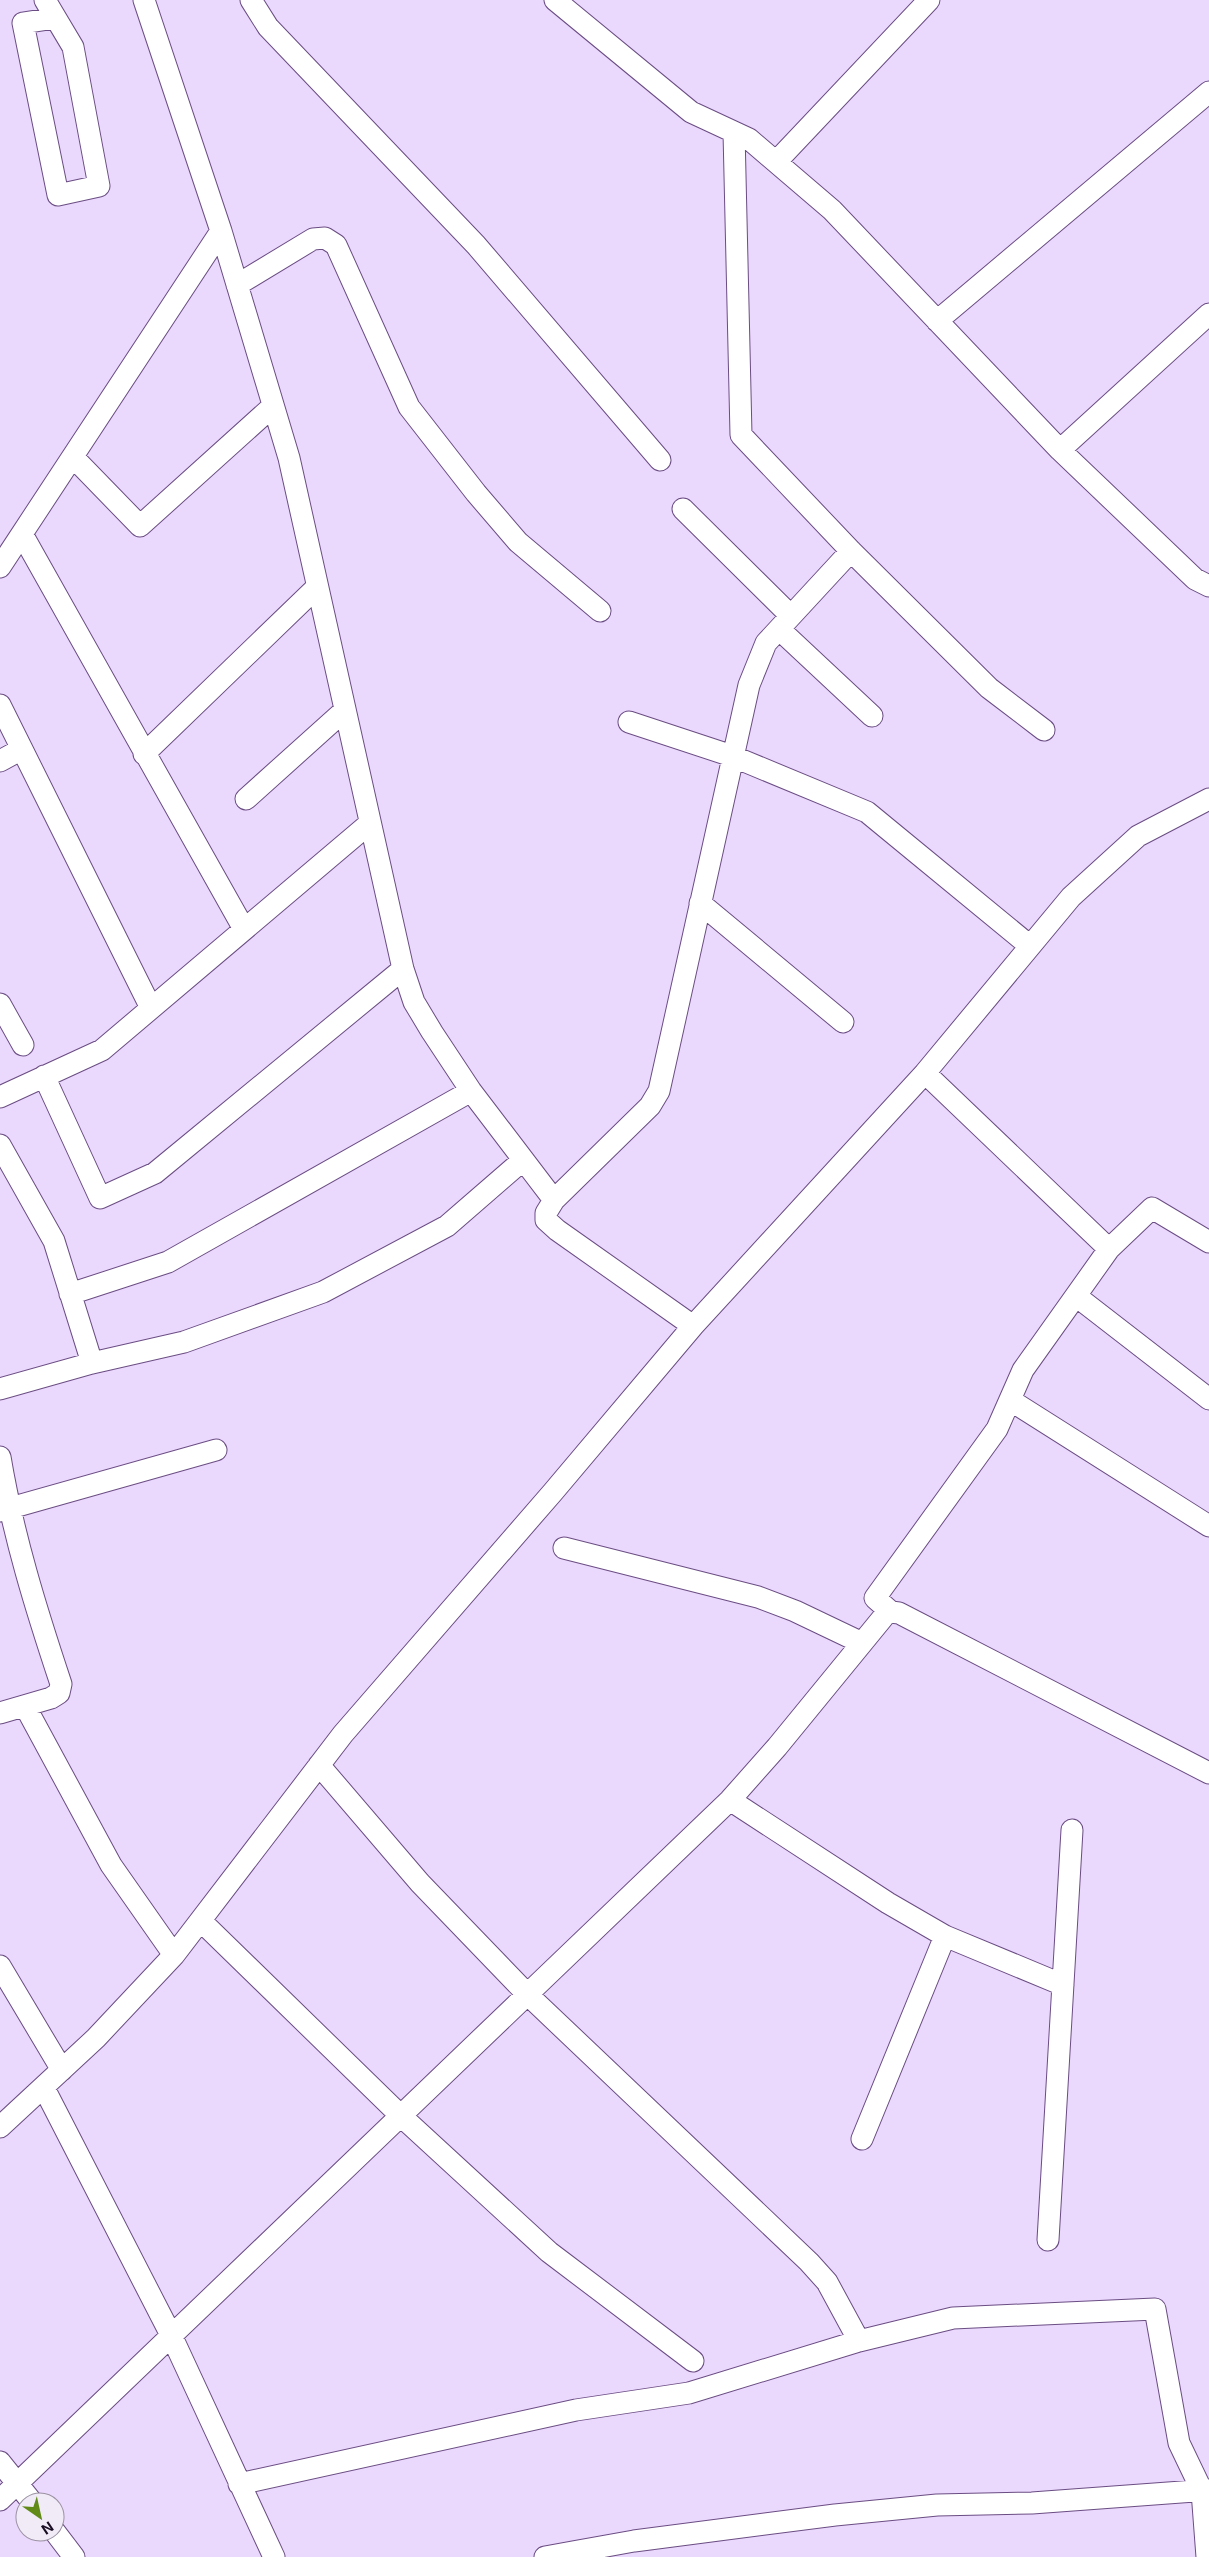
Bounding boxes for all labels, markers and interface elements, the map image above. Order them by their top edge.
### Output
north arrow [15,2492,65,2542]
text: N [38,2518,57,2538]

